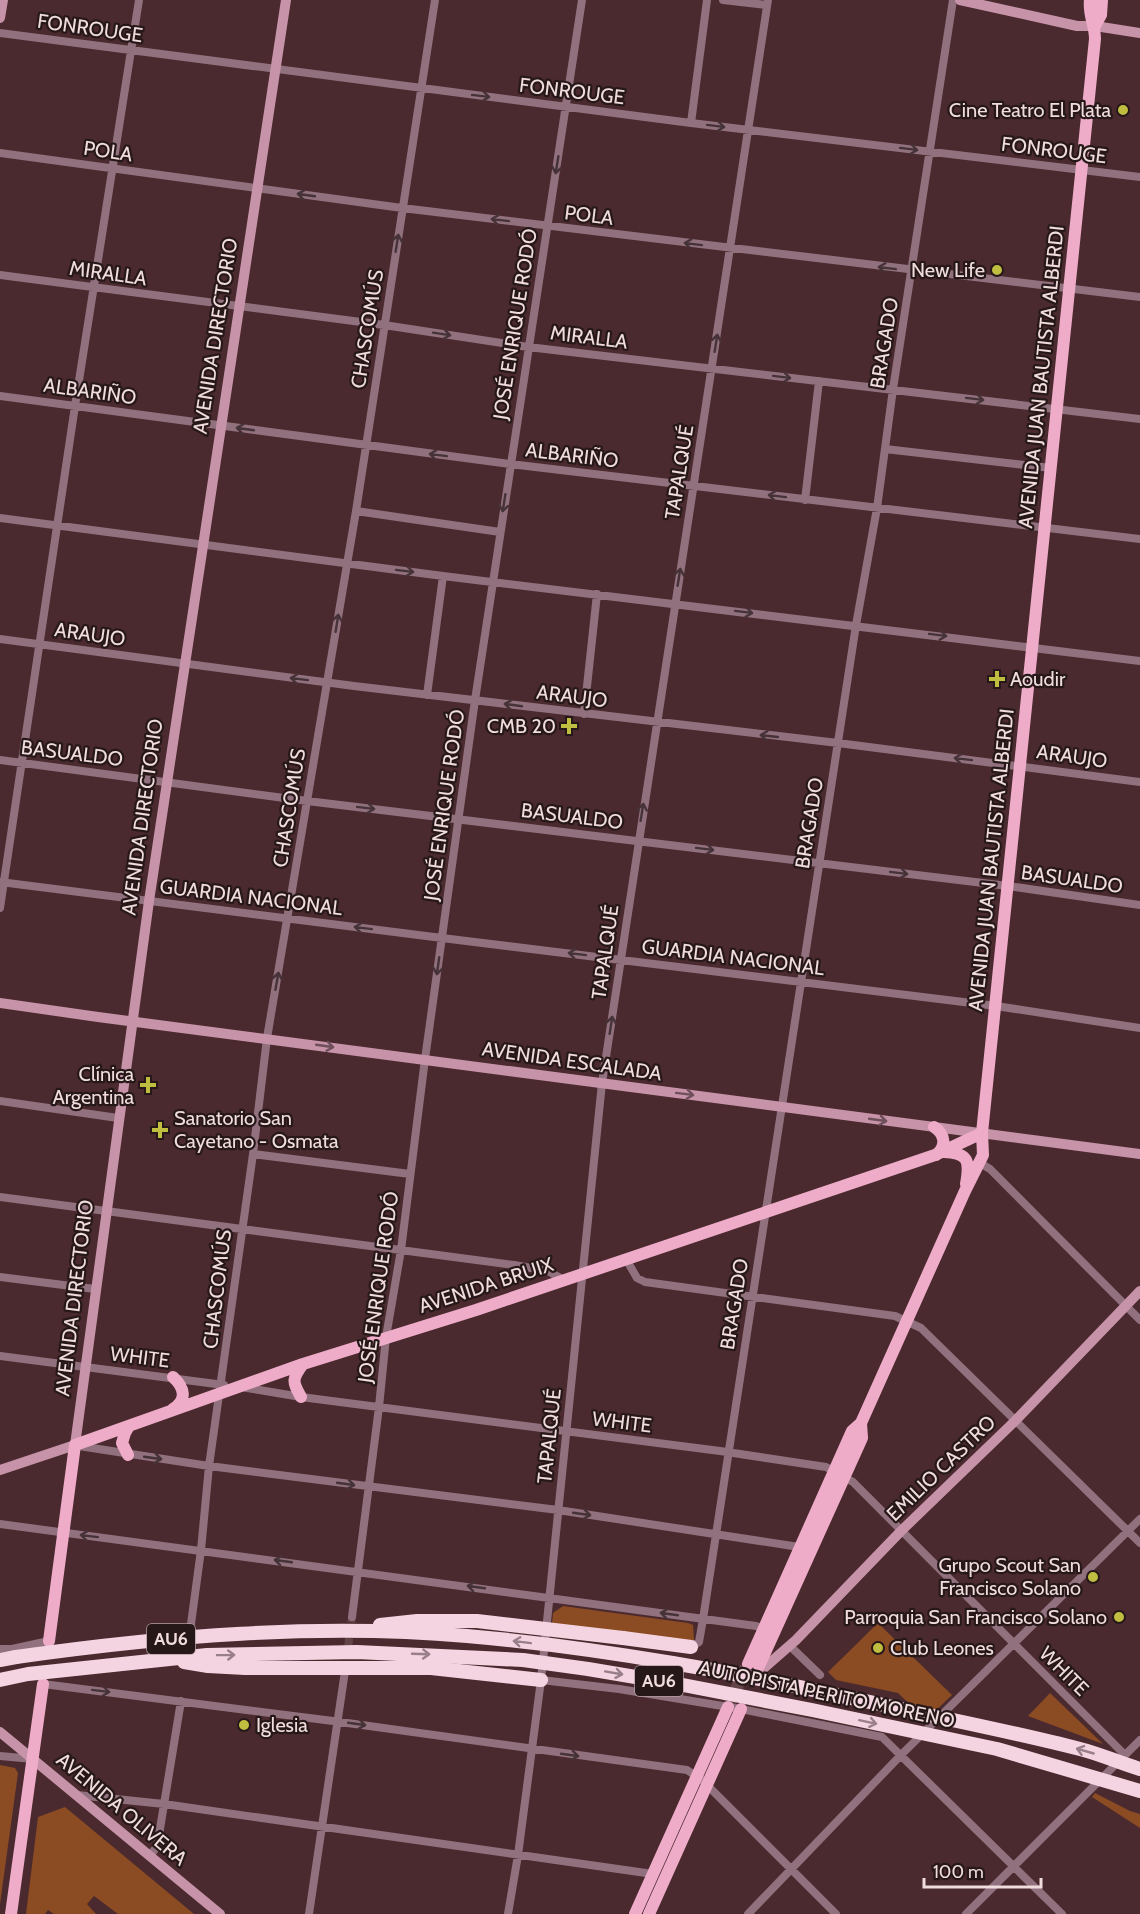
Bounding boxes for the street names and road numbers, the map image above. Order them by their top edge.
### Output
street label: FONROUGE [36,9,144,47]
street label: FONROUGE [518,73,626,109]
street label: FONROUGE [1000,132,1108,168]
street label: POLA [82,136,135,166]
street label: POLA [563,200,616,230]
street label: AVENIDA JUAN BAUTISTA ALBERDI [1013,224,1069,530]
street label: JOSÉ ENRIQUE RODÓ [488,227,542,422]
street label: AVENIDA DIRECTORIO [188,236,242,436]
street label: MIRALLA [68,256,149,290]
street label: CHASCOMÚS [346,268,388,390]
street label: BRAGADO [865,296,903,390]
street label: MIRALLA [549,320,630,354]
street label: ALBARIÑO [42,373,138,409]
street label: TAPALQUÉ [660,423,698,521]
street label: ALBARIÑO [524,437,620,473]
street label: ARAUJO [53,617,127,651]
street label: ARAUJO [535,680,609,712]
street label: AVENIDA JUAN BAUTISTA ALBERDI [963,707,1019,1013]
street label: JOSÉ ENRIQUE RODÓ [419,708,469,903]
street label: AVENIDA DIRECTORIO [116,717,168,917]
street label: BASUALDO [20,735,124,771]
street label: ARAUJO [1035,739,1109,773]
street label: CHASCOMÚS [268,747,310,869]
street label: BRAGADO [790,776,828,870]
street label: BASUALDO [520,798,624,834]
street label: BASUALDO [1020,860,1124,898]
street label: GUARDIA NACIONAL [158,874,344,920]
street label: TAPALQUÉ [586,903,624,1001]
street label: GUARDIA NACIONAL [640,934,826,980]
street label: AVENIDA ESCALADA [481,1037,664,1086]
street label: JOSÉ ENRIQUE RODÓ [353,1190,403,1385]
street label: AVENIDA DIRECTORIO [50,1198,98,1398]
street label: CHASCOMÚS [198,1228,236,1350]
street label: AVENIDA BRUIX [416,1252,557,1318]
street label: BRAGADO [715,1257,753,1351]
street label: WHITE [109,1341,171,1373]
street label: TAPALQUÉ [532,1387,566,1485]
street label: WHITE [591,1406,653,1438]
street label: EMILIO CASTRO [882,1410,1000,1526]
road number: AU6 [147,1624,195,1654]
street label: WHITE [1034,1641,1094,1701]
street label: AUTOPISTA PERITO MORENO [697,1655,957,1733]
road number: AU6 [635,1666,683,1696]
street label: AVENIDA OLIVERA [52,1747,193,1871]

